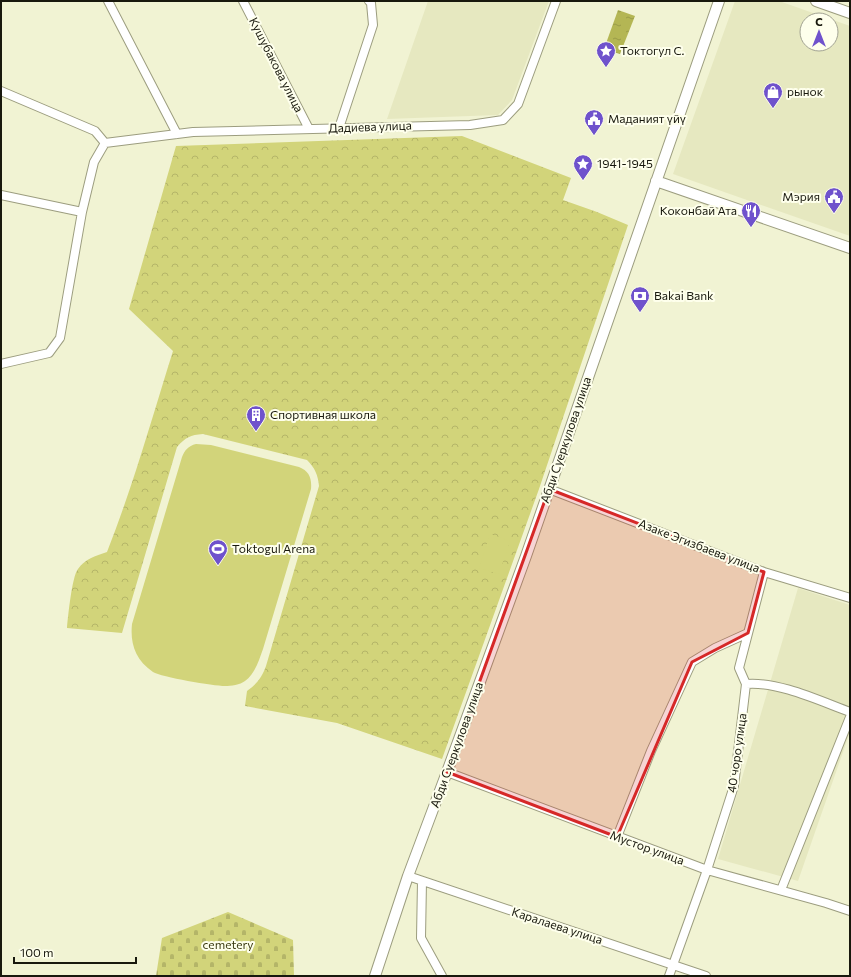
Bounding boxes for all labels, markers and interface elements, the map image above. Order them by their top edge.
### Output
north arrow [799,12,839,52]
street label: Кушубакова улица [247,15,307,114]
text: С [815,15,823,28]
place icon: Токтогул С. [595,40,617,68]
place label: Токтогул С. [620,43,685,57]
shop icon: рынок [762,81,784,109]
place label: рынок [787,84,824,98]
public building icon: Маданият үйү [583,108,605,136]
place label: Маданият үйү [608,111,686,125]
street label: Дадиева улица [328,118,412,134]
place icon: 1941-1945 [572,153,594,181]
place label: 1941-1945 [597,156,653,170]
public building icon: Мэрия [823,186,845,214]
place label: Мэрия [782,189,820,203]
restaurant icon: Коконбай Ата [740,200,762,228]
place label: Коконбай Ата [660,203,737,217]
bank icon: Bakai Bank [629,285,651,313]
place label: Bakai Bank [654,288,714,302]
street label: Абди Суеркулова улица [537,375,593,505]
building icon: Спортивная школа [245,404,267,432]
place label: Спортивная школа [270,407,376,421]
street label: Азаке Эгизбаева улица [637,515,762,575]
sports icon: Toktogul Arena [207,538,229,566]
place label: Toktogul Arena [232,541,315,555]
street label: Абди Суеркулова улица [427,680,485,809]
street label: 40 чоро улица [723,712,749,794]
street label: Мустор улица [608,827,686,867]
street label: Каралаева улица [510,904,605,946]
park label: cemetery [202,937,254,951]
scale bar [14,939,136,965]
text: 100 m [20,945,54,959]

